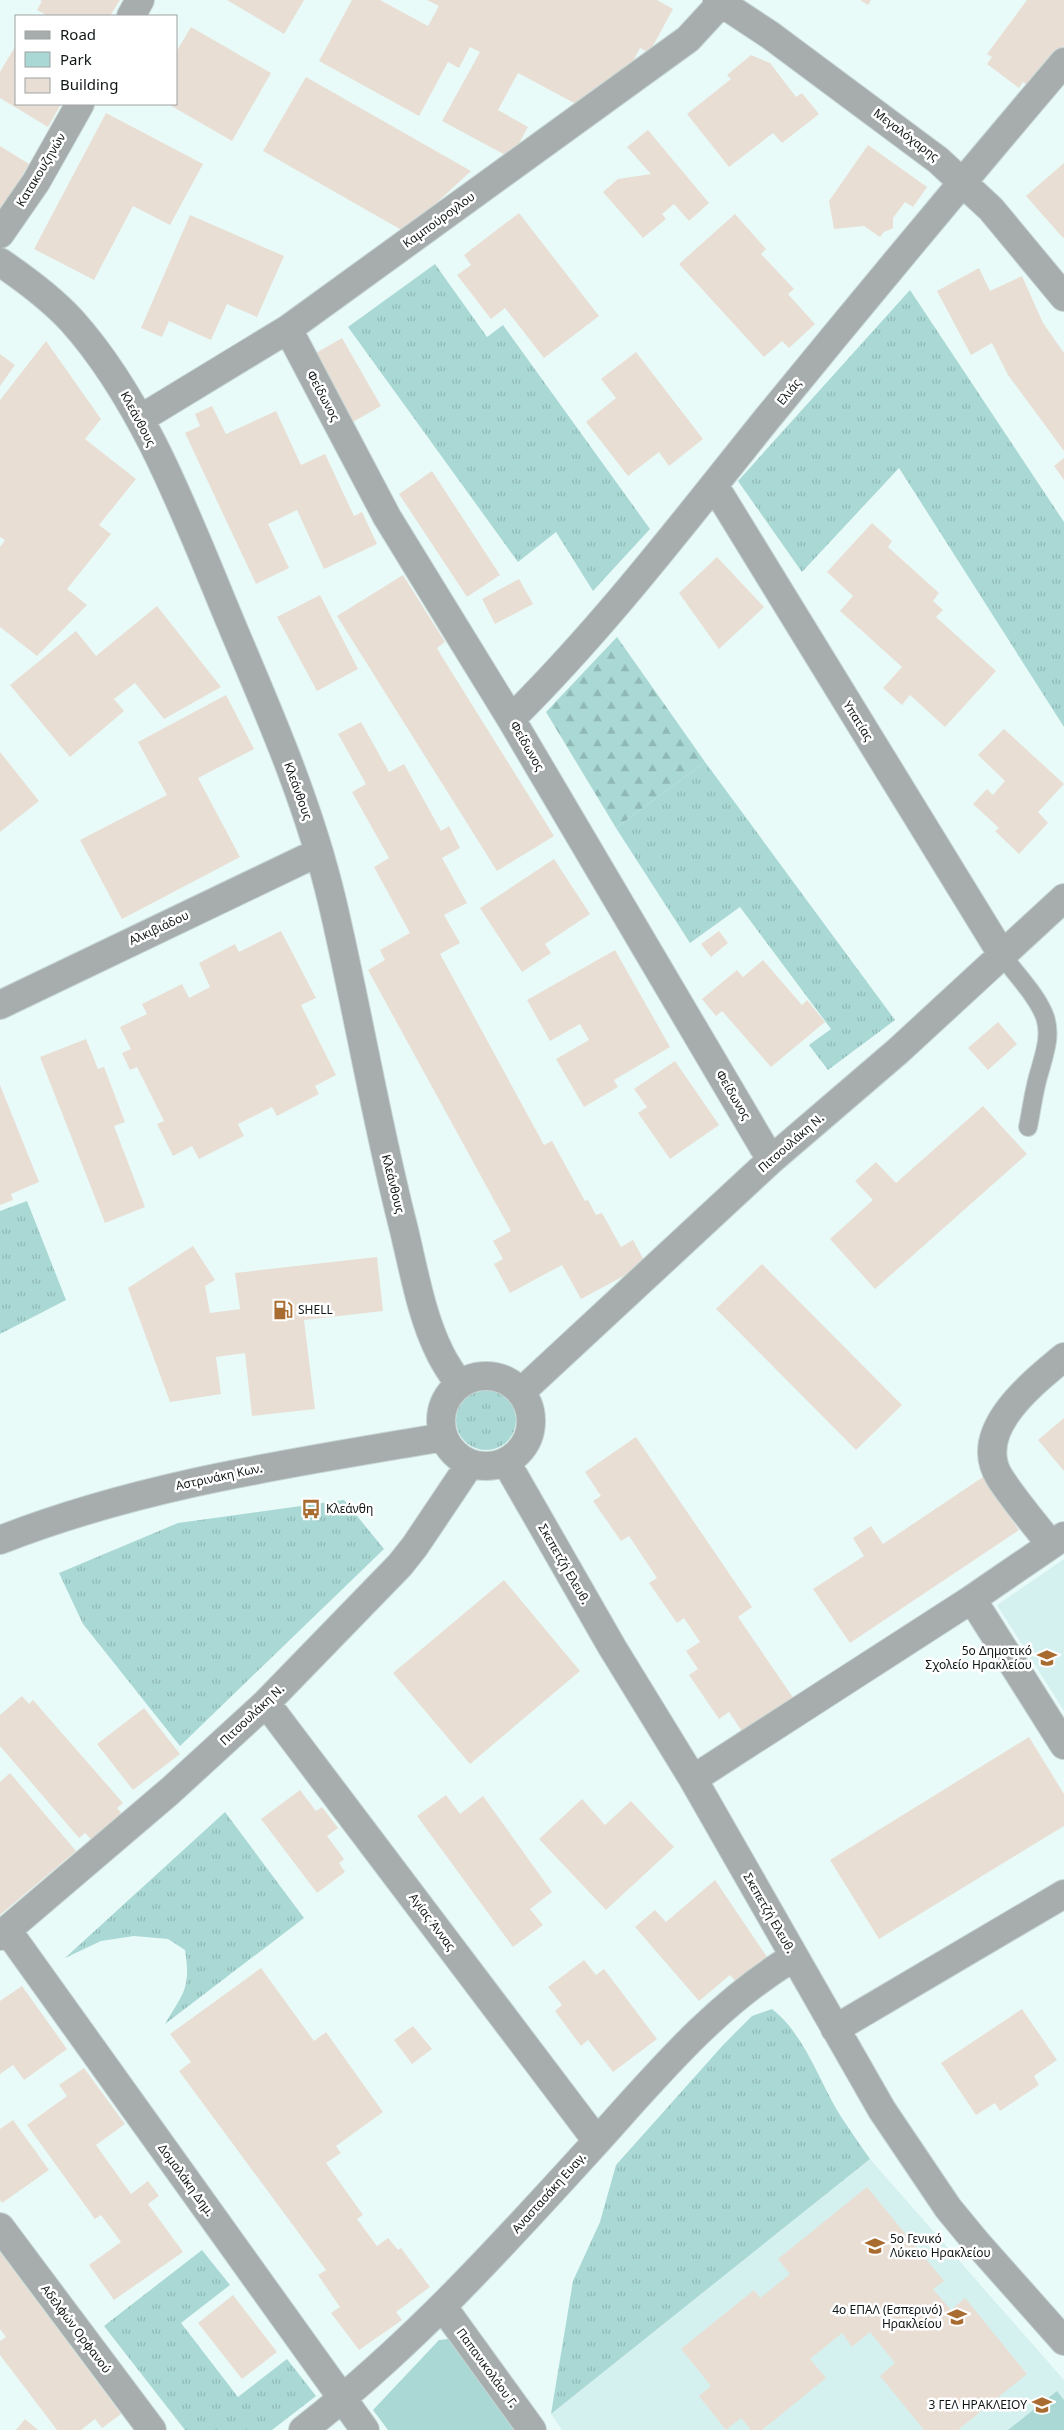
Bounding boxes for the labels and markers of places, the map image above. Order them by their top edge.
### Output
fuel station icon: SHELL [272,1299,294,1321]
place label: SHELL [298,1301,333,1318]
bus stop icon: Κλεάνθη [300,1498,322,1520]
place label: Κλεάνθη [326,1500,373,1517]
place label: 5ο Δημοτικό Σχολείο Ηρακλείου [925,1642,1032,1673]
school or university icon: 5ο Δημοτικό Σχολείο Ηρακλείου [1036,1647,1058,1669]
place label: 5ο Γενικό Λύκειο Ηρακλείου [890,2230,991,2261]
school or university icon: 5ο Γενικό Λύκειο Ηρακλείου [864,2235,886,2257]
place label: 4o ΕΠΑΛ (Εσπερινό) Ηρακλείου [832,2301,942,2332]
school or university icon: 4o ΕΠΑΛ (Εσπερινό) Ηρακλείου [946,2306,968,2328]
school or university icon: 3 ΓΕΛ ΗΡΑΚΛΕΙΟΥ [1031,2394,1053,2416]
place label: 3 ΓΕΛ ΗΡΑΚΛΕΙΟΥ [929,2396,1027,2413]

